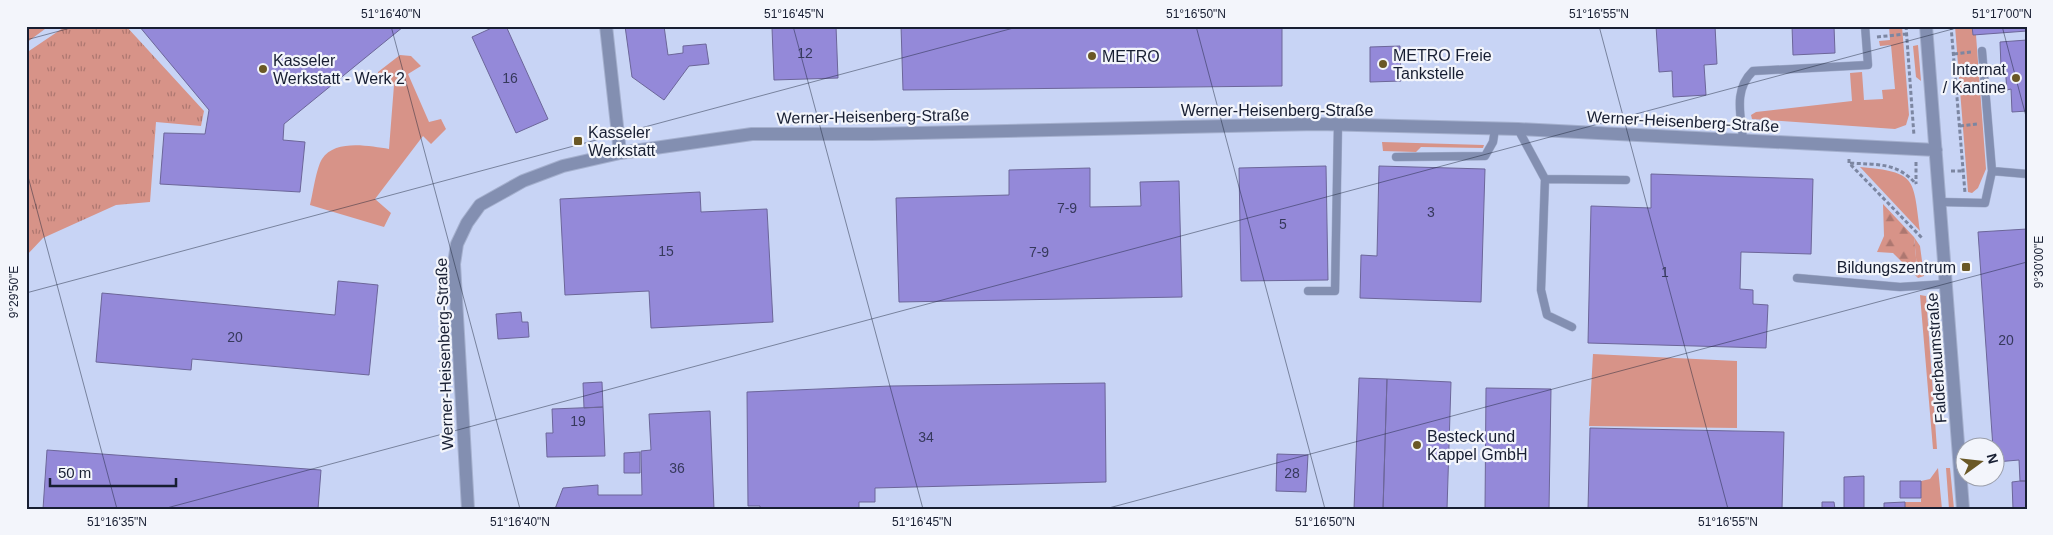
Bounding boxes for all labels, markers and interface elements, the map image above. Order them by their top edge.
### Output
text: 51°16'40"N [361,7,421,21]
text: 51°16'45"N [764,7,824,21]
text: 51°16'50"N [1166,7,1226,21]
text: 51°16'55"N [1569,7,1629,21]
text: 51°17'00"N [1972,7,2032,21]
house number: 12 [797,45,813,61]
place label: METRO Freie Tankstelle [1393,47,1492,82]
place label: METRO [1102,48,1160,65]
marker: METRO [1086,50,1098,62]
place label: Kasseler Werkstatt - Werk 2 [273,52,405,87]
marker: METRO Freie Tankstelle [1377,58,1389,70]
place label: Internat / Kantine [1943,61,2007,96]
marker: Kasseler Werkstatt - Werk 2 [257,63,269,75]
house number: 16 [502,70,518,86]
marker: Internat / Kantine [2010,72,2022,84]
street label: Werner-Heisenberg-Straße [1181,102,1373,119]
street label: Werner-Heisenberg-Straße [777,106,970,127]
street label: Werner-Heisenberg-Straße [1586,108,1780,135]
place label: Kasseler Werkstatt [588,124,656,159]
marker: Kasseler Werkstatt [572,135,584,147]
house number: 7-9 [1057,200,1077,216]
house number: 3 [1427,204,1435,220]
house number: 5 [1279,216,1287,232]
text: 9°30'00"E [2032,236,2046,288]
house number: 15 [658,243,674,259]
house number: 7-9 [1029,244,1049,260]
street label: Werner-Heisenberg-Straße [433,257,456,451]
place label: Bildungszentrum [1837,259,1956,276]
marker: Bildungszentrum [1960,261,1972,273]
house number: 1 [1661,264,1669,280]
text: 9°29'50"E [7,266,21,318]
street label: Falderbaumstraße [1923,292,1950,424]
house number: 20 [227,329,243,345]
house number: 20 [1998,332,2014,348]
house number: 19 [570,413,586,429]
place label: Besteck und Kappel GmbH [1427,428,1528,463]
house number: 34 [918,429,934,445]
north arrow [1956,438,2006,488]
marker: Besteck und Kappel GmbH [1411,439,1423,451]
text: N [1984,452,2002,466]
scale bar [50,455,176,487]
house number: 36 [669,460,685,476]
text: 50 m [58,464,91,481]
house number: 28 [1284,465,1300,481]
text: 51°16'35"N [87,515,147,529]
text: 51°16'40"N [490,515,550,529]
text: 51°16'45"N [892,515,952,529]
text: 51°16'50"N [1295,515,1355,529]
text: 51°16'55"N [1698,515,1758,529]

